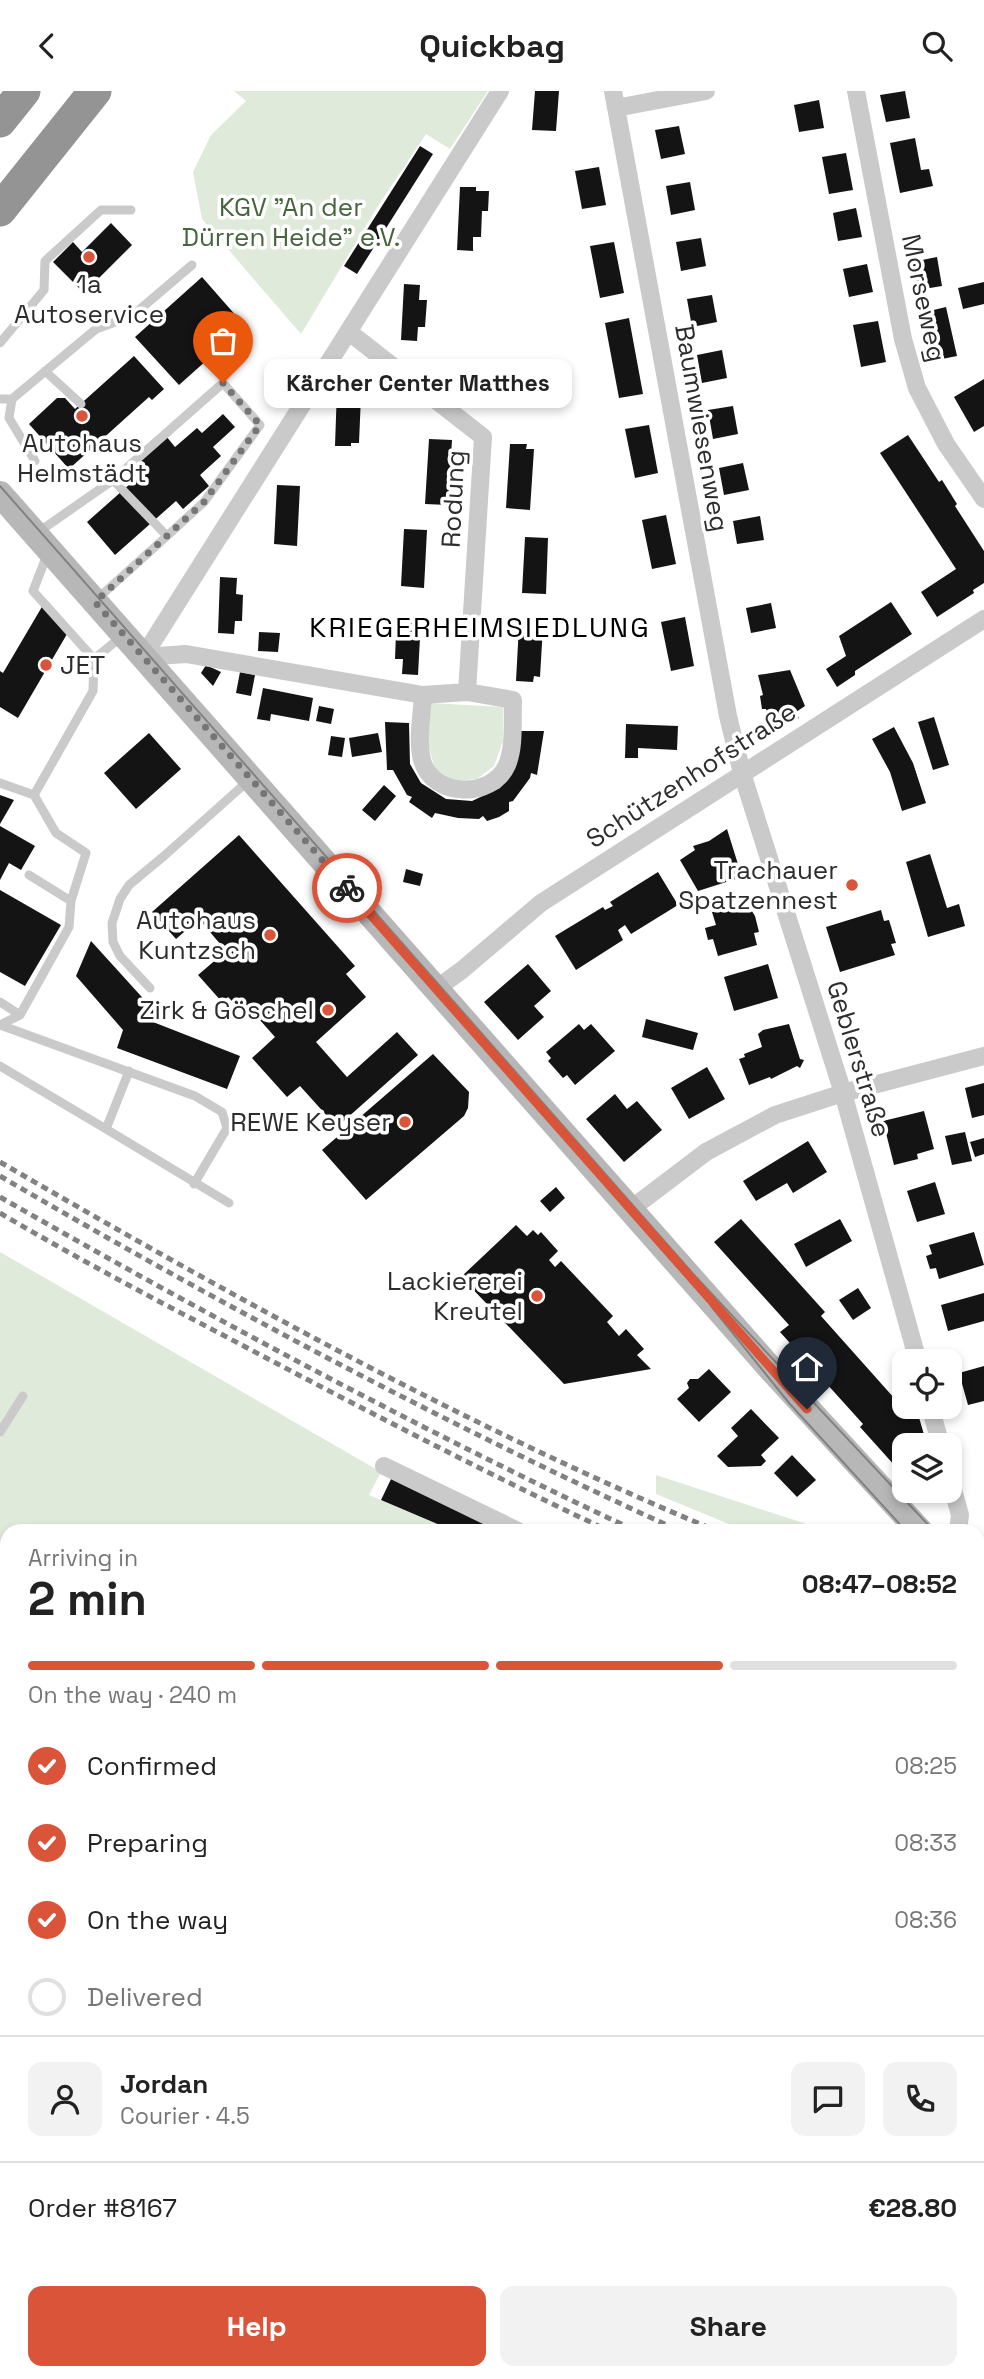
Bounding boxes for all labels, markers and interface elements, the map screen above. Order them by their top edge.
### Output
text: Quickbag [419,26,565,66]
icon: back [28,27,66,65]
icon: search [918,27,956,65]
park label: KGV "An der Dürren Heide" e.V. [182,190,400,254]
street label: Morseweg [894,231,954,365]
marker: 1a Autoservice [81,249,97,265]
place label: 1a Autoservice [14,267,164,331]
pin [193,311,253,383]
icon: bag [204,322,242,360]
street label: Baumwiesenweg [667,322,737,534]
callout: Kärcher Center Matthes [265,359,573,407]
text: Kärcher Center Matthes [286,368,550,398]
marker: Autohaus Helmstädt [74,408,90,424]
place label: Autohaus Helmstädt [17,426,147,490]
street label: Rodung [433,449,473,549]
district label: KRIEGERHEIMSIEDLUNG [309,609,651,645]
place label: JET [60,648,105,682]
marker: JET [38,657,54,673]
street label: Schützenhofstraße [580,694,802,856]
courier [312,853,382,923]
place label: Trachauer Spatzennest [678,853,838,917]
icon: bike [328,869,366,907]
marker: Trachauer Spatzennest [844,877,860,893]
place label: Autohaus Kuntzsch [136,903,256,967]
marker: Autohaus Kuntzsch [262,927,278,943]
street label: Geblerstraße [819,977,899,1141]
place label: Zirk & Göschel [140,993,314,1027]
marker: Zirk & Göschel [320,1002,336,1018]
place label: REWE Keyser [230,1105,391,1139]
marker: REWE Keyser [397,1114,413,1130]
place label: Lackiererei Kreutel [387,1264,523,1328]
marker: Lackiererei Kreutel [529,1288,545,1304]
pin [777,1337,837,1409]
icon: home [788,1348,826,1386]
map controls [892,1349,962,1503]
button: locate [892,1349,962,1419]
button: layers [892,1433,962,1503]
text: Arriving in [28,1543,138,1573]
text: 08:47–08:52 [802,1567,957,1601]
text: 2 min [28,1570,147,1628]
text: On the way · 240 m [28,1680,237,1710]
icon: check [28,1747,66,1785]
text: Confirmed [87,1749,217,1783]
text: 08:25 [894,1751,957,1781]
icon: check [28,1824,66,1862]
text: Preparing [87,1826,208,1860]
text: 08:33 [894,1828,957,1858]
icon: check [28,1901,66,1939]
text: On the way [87,1903,228,1937]
text: 08:36 [894,1905,957,1935]
text: Delivered [87,1980,203,2014]
button: person [28,2062,102,2136]
button: chat [791,2062,865,2136]
button: phone [883,2062,957,2136]
text: Jordan [120,2067,208,2101]
text: Courier · 4.5 [120,2101,250,2131]
text: Order #8167 [28,2191,177,2225]
text: €28.80 [868,2191,957,2225]
button: Help [28,2286,486,2366]
button: Share [500,2286,957,2366]

